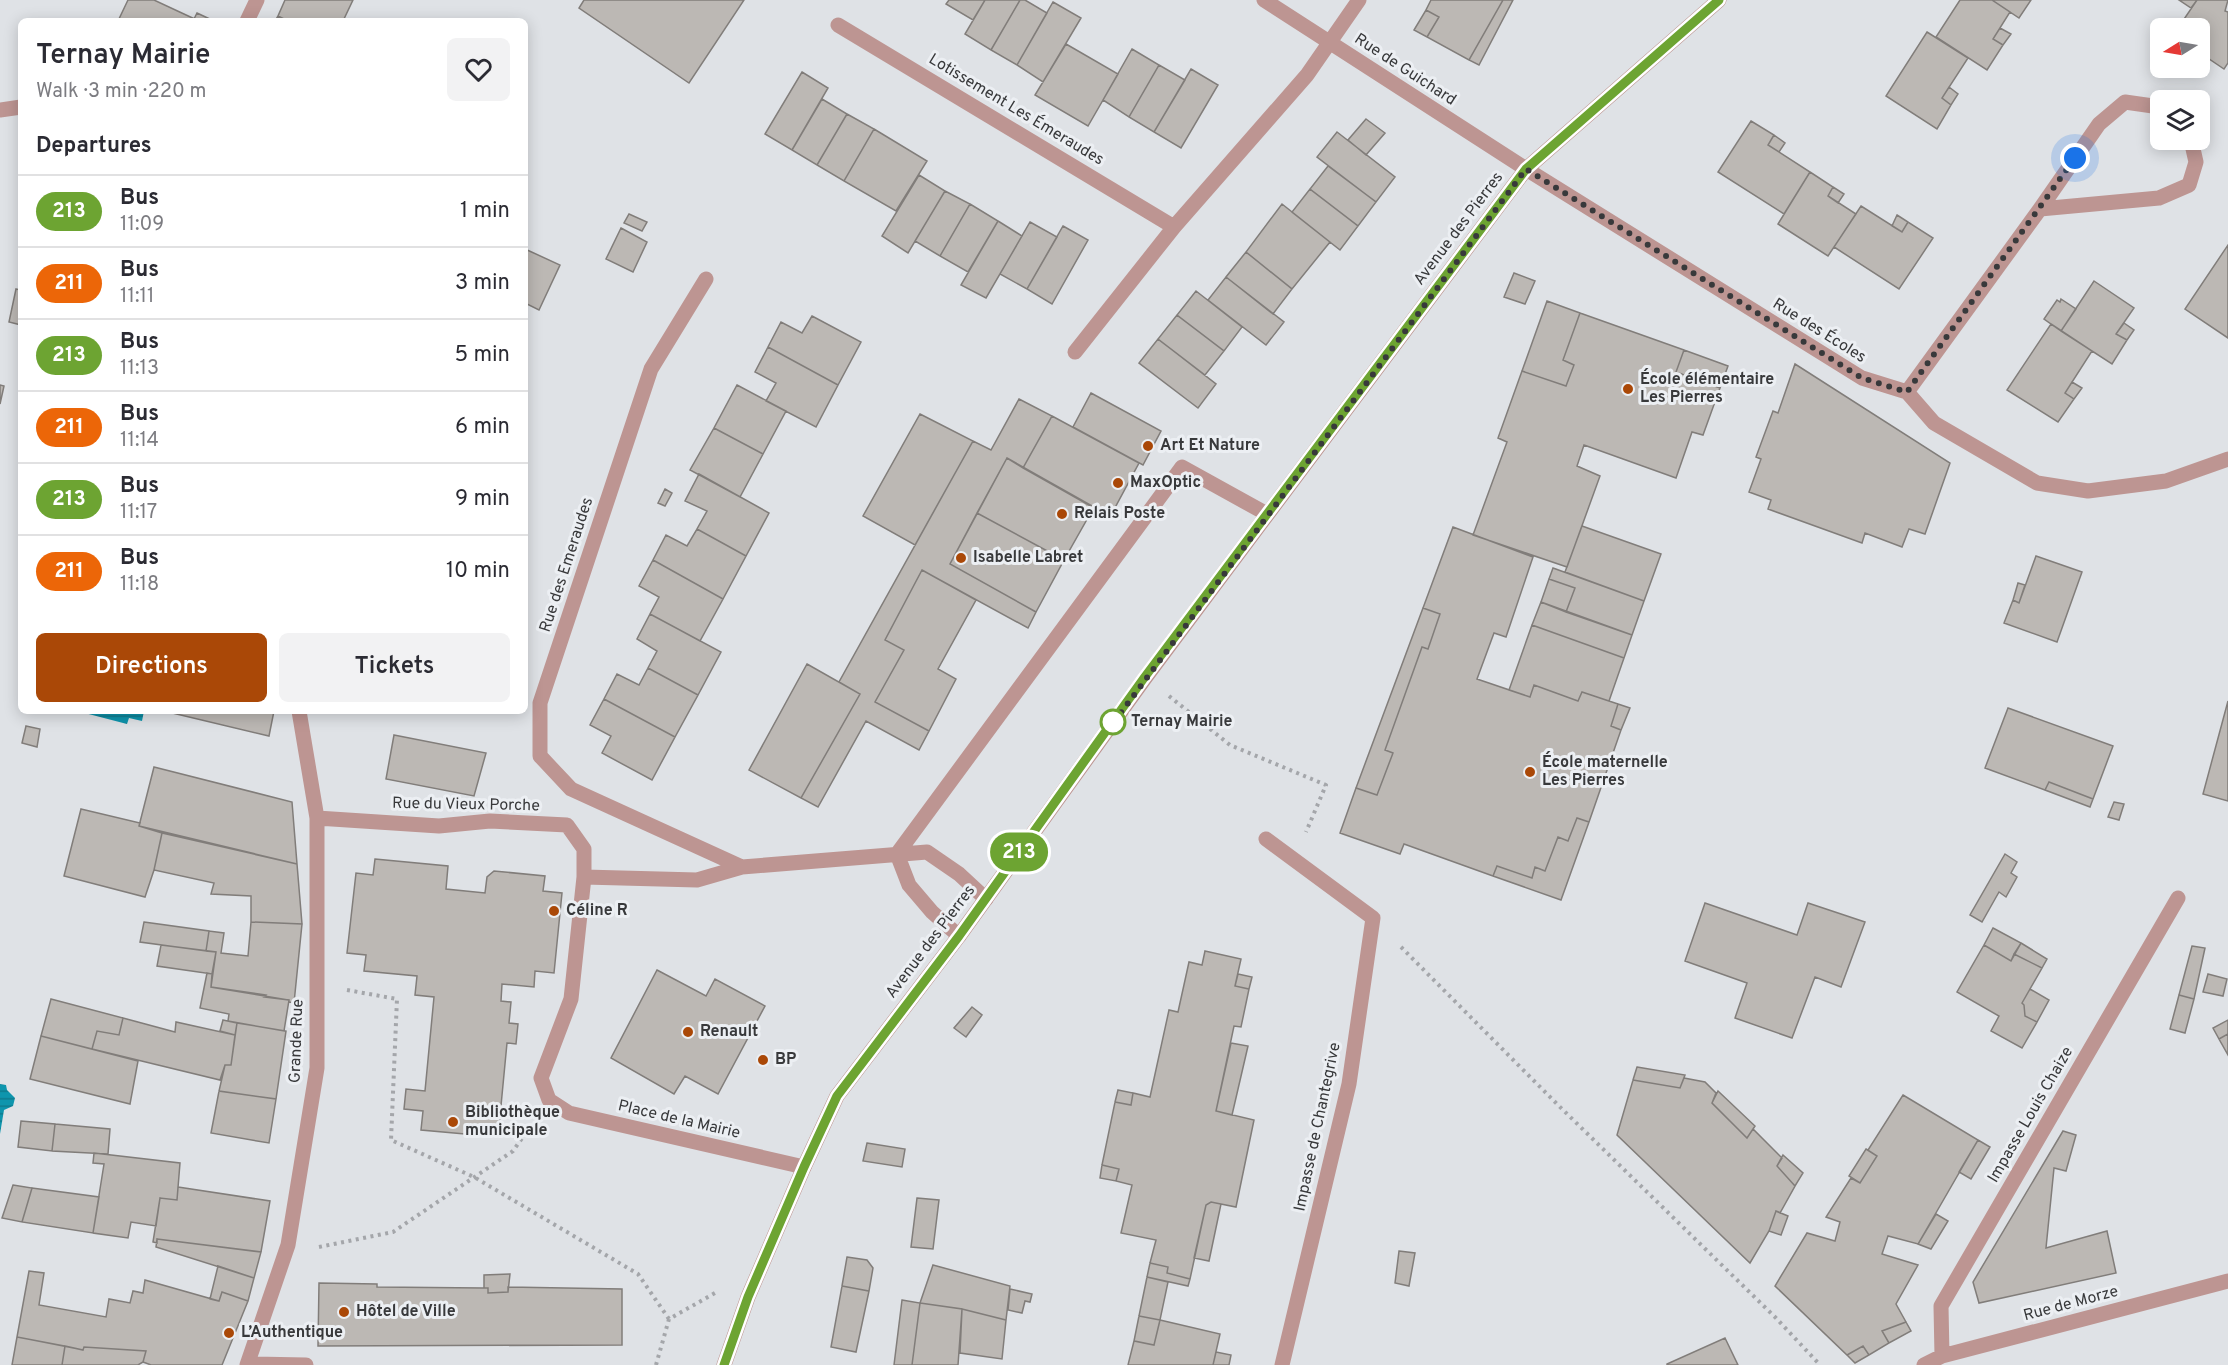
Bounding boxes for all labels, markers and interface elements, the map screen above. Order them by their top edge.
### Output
north arrow [2150,18,2210,78]
map controls [2150,18,2210,150]
street label: Rue de Guichard [1350,30,1460,110]
text: Ternay Mairie [36,38,211,74]
button: heart [447,38,510,101]
street label: Lotissement Les Émeraudes [925,48,1108,170]
text: Walk · 3 min · 220 m [36,79,206,105]
button: layers [2150,90,2210,150]
text: Departures [36,133,152,160]
your location [2060,143,2090,173]
street label: Avenue des Pierres [1410,168,1508,290]
text: Bus [120,185,159,212]
text: 213 [52,198,86,225]
text: 1 min [460,198,510,225]
text: 11:09 [120,212,164,238]
text: Bus [120,257,159,284]
text: 211 [54,270,84,297]
text: 3 min [455,270,510,297]
text: 11:11 [120,284,154,310]
street label: Rue des Écoles [1768,293,1871,368]
text: Bus [120,329,159,356]
text: 213 [52,342,86,369]
text: 5 min [455,342,510,369]
text: 11:13 [120,356,159,382]
place label: École élémentaire Les Pierres [1640,368,1774,408]
marker: École élémentaire Les Pierres [1621,382,1635,396]
text: Bus [120,401,159,428]
text: 211 [54,414,84,441]
text: 6 min [455,414,510,441]
text: 11:14 [120,428,159,454]
place label: Art Et Nature [1160,436,1260,456]
marker: Art Et Nature [1141,439,1155,453]
text: Bus [120,473,159,500]
place label: MaxOptic [1130,473,1201,493]
marker: MaxOptic [1111,476,1125,490]
text: 213 [52,486,86,513]
text: 9 min [455,486,510,513]
street label: Rue des Emeraudes [536,495,598,635]
text: 11:17 [120,500,157,526]
place label: Relais Poste [1074,504,1165,524]
marker: Relais Poste [1055,507,1069,521]
text: Bus [120,545,159,572]
place label: Isabelle Labret [973,548,1083,568]
marker: Isabelle Labret [954,551,968,565]
text: 211 [54,558,84,585]
text: 10 min [446,558,510,585]
text: 11:18 [120,572,159,598]
button: Directions [36,633,267,702]
button: Tickets [279,633,510,702]
marker: Ternay Mairie [1100,709,1126,735]
place label: Ternay Mairie [1131,712,1233,732]
place label: École maternelle Les Pierres [1542,751,1668,791]
marker: École maternelle Les Pierres [1523,765,1537,779]
street label: Rue du Vieux Porche [392,794,540,816]
line badge: 213 [984,832,1054,872]
text: 213 [1002,839,1036,866]
street label: Avenue des Pierres [882,881,980,1003]
place label: Céline R [566,901,628,921]
marker: Céline R [547,904,561,918]
street label: Grande Rue [286,999,308,1083]
place label: Renault [700,1022,758,1042]
marker: Renault [681,1025,695,1039]
street label: Impasse de Chantegrive [1290,1041,1346,1213]
street label: Impasse Louis Chaize [1984,1043,2078,1187]
place label: BP [775,1050,796,1070]
marker: BP [756,1053,770,1067]
street label: Place de la Mairie [616,1096,742,1144]
place label: Bibliothèque municipale [465,1103,560,1141]
marker: Bibliothèque municipale [446,1115,460,1129]
street label: Rue de Morze [2021,1282,2121,1326]
place label: Hôtel de Ville [356,1302,456,1322]
marker: Hôtel de Ville [337,1305,351,1319]
place label: L’Authentique [241,1323,343,1343]
marker: L’Authentique [222,1326,236,1340]

